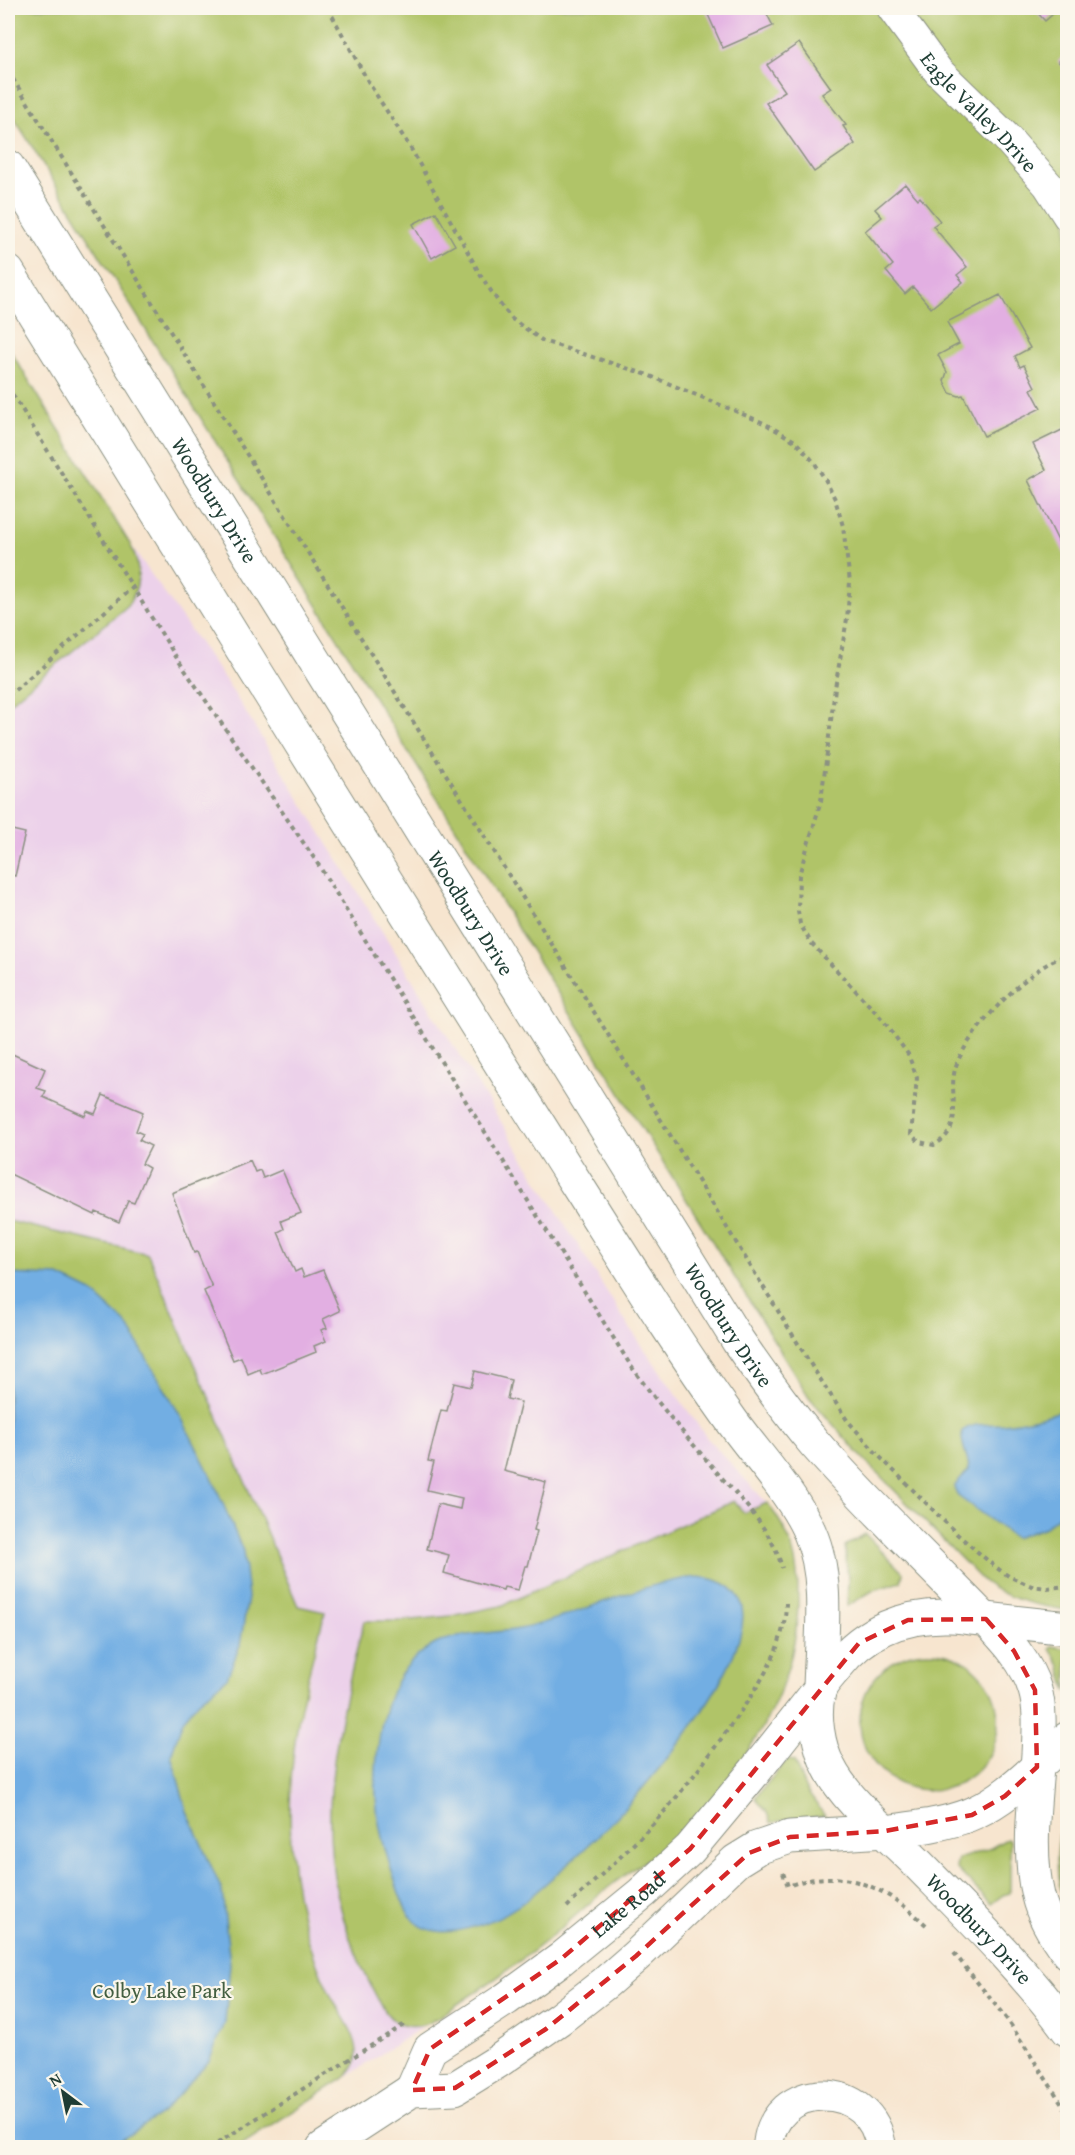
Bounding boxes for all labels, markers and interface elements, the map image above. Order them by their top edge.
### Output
street label: Eagle Valley Drive [913,45,1045,179]
street label: Woodbury Drive [164,431,266,569]
street label: Woodbury Drive [421,844,523,982]
street label: Woodbury Drive [677,1256,781,1393]
street label: Lake Road [584,1863,672,1945]
street label: Woodbury Drive [919,1866,1040,1991]
park label: Colby Lake Park [92,1975,232,2006]
north arrow [33,2062,93,2122]
text: N [44,2066,66,2092]

